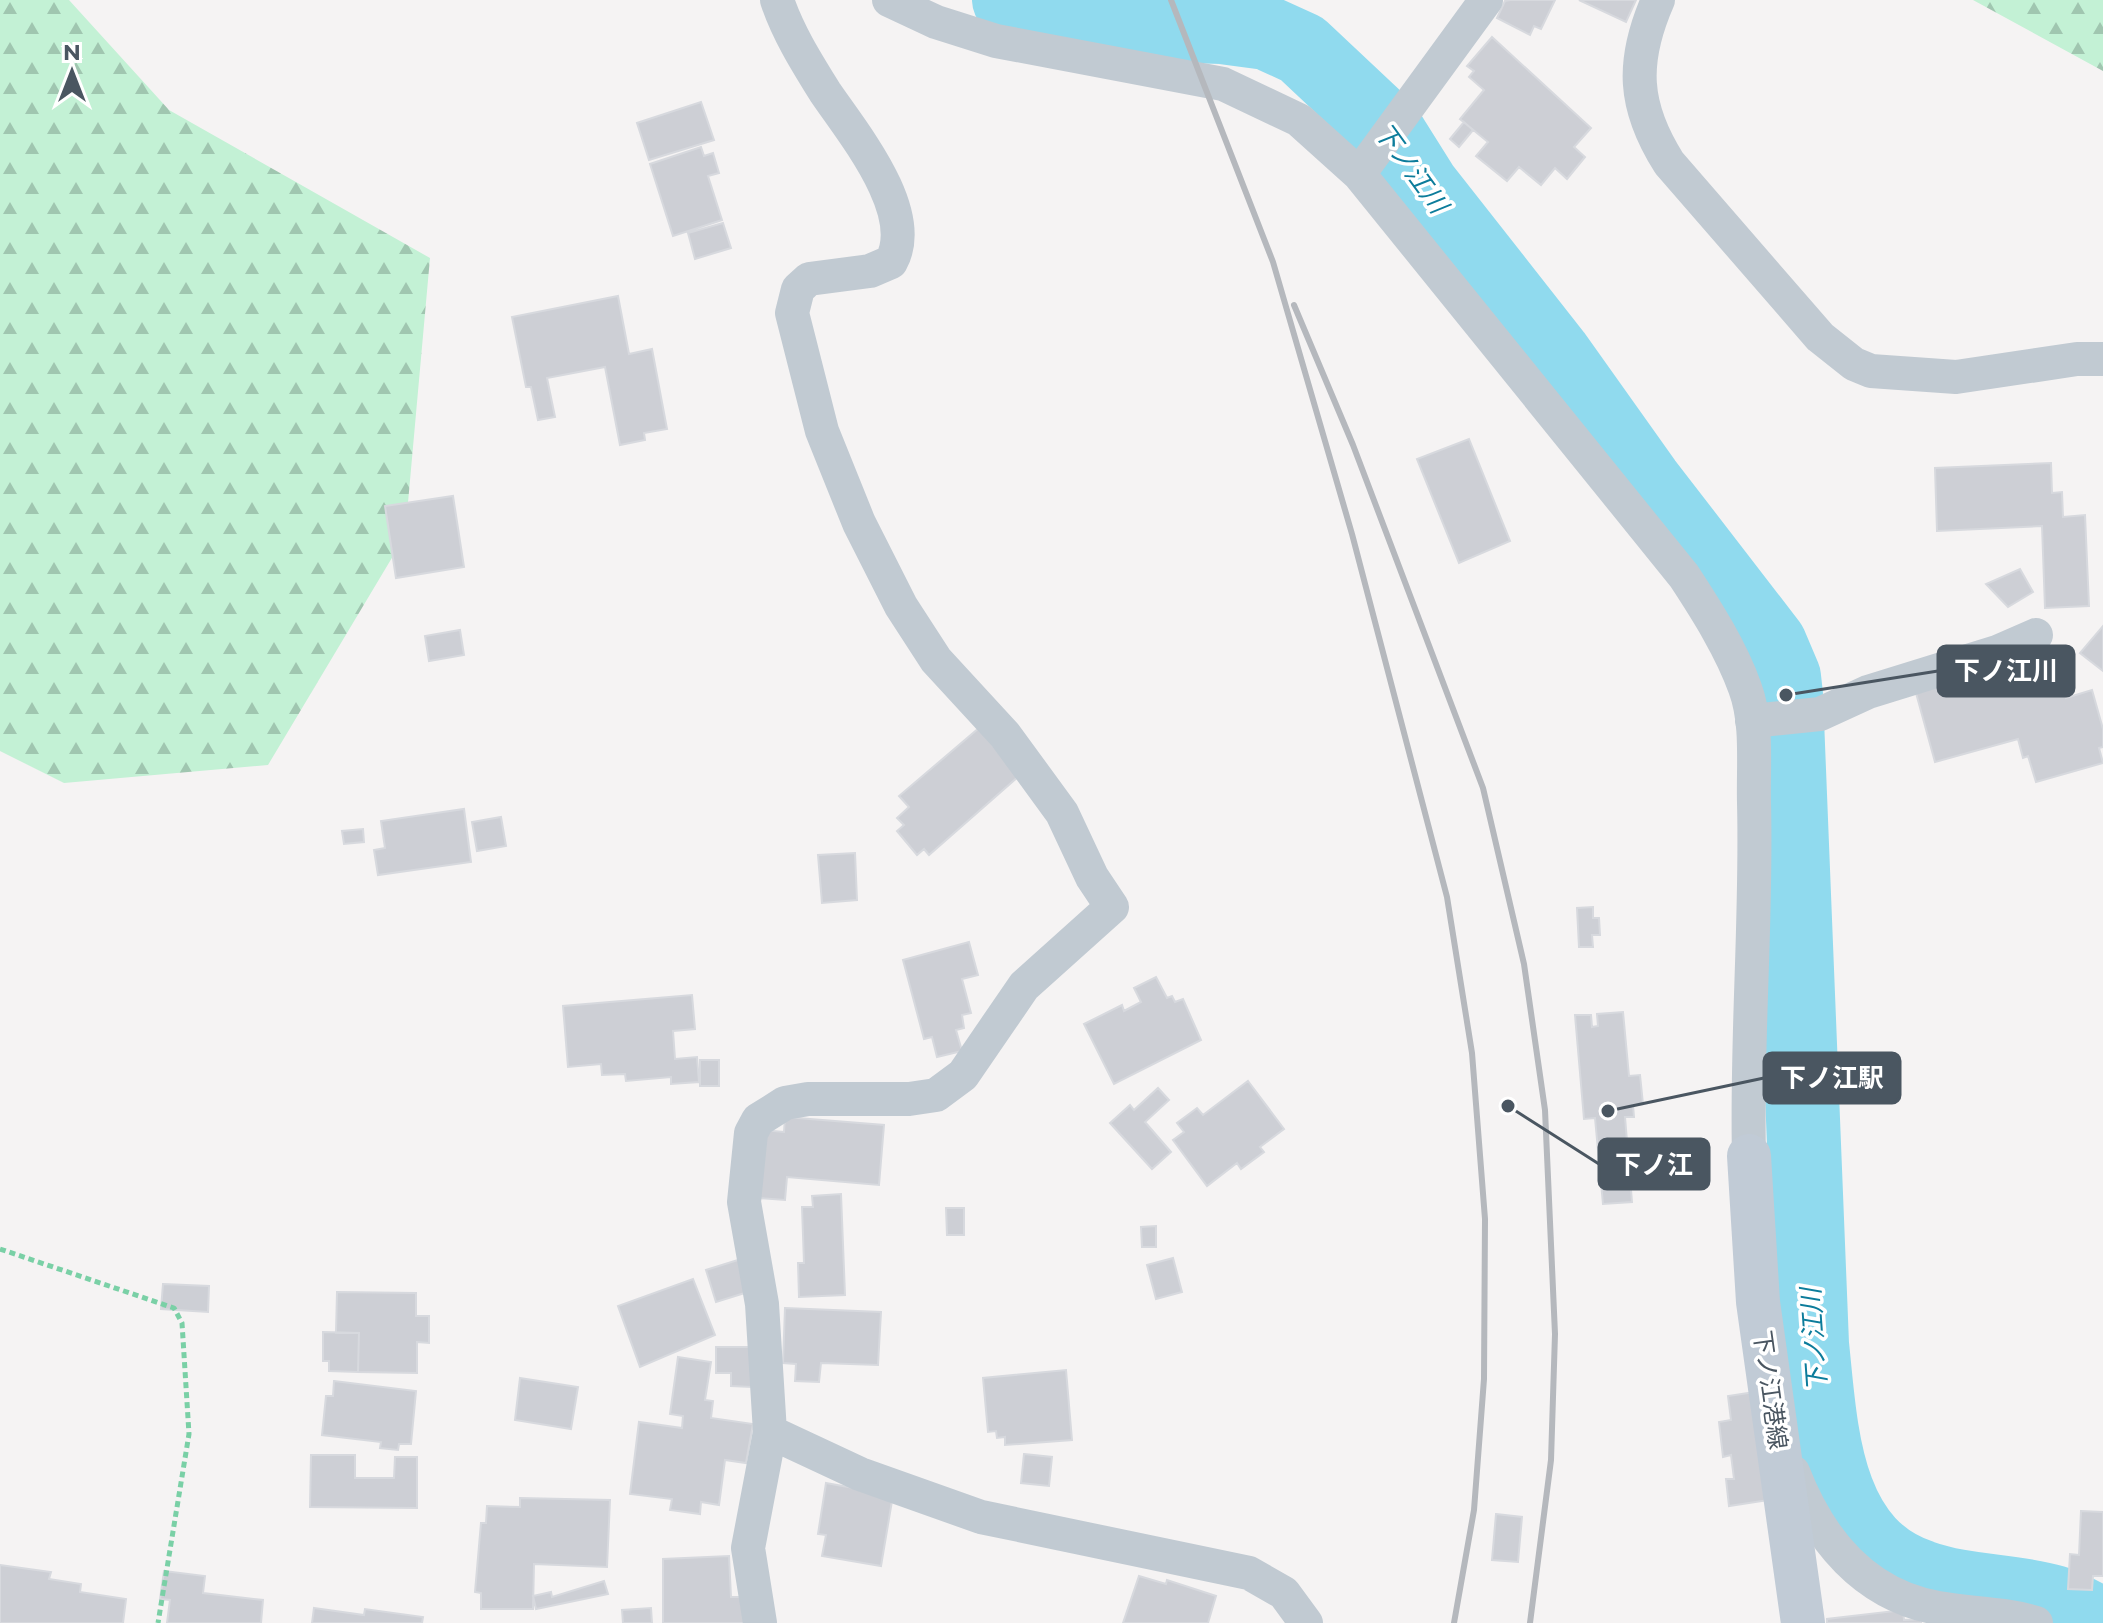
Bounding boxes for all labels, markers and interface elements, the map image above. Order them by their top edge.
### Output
north arrow [32,32,112,112]
text: N [63,39,81,66]
water label: 下ノ江川 [1367,117,1456,222]
callout: 下ノ江川 [1938,646,2074,696]
text: 下ノ江川 [1954,655,2058,687]
callout: 下ノ江駅 [1764,1053,1900,1103]
text: 下ノ江駅 [1780,1062,1884,1094]
callout: 下ノ江 [1599,1139,1709,1189]
text: 下ノ江 [1615,1149,1693,1181]
water label: 下ノ江川 [1794,1284,1834,1393]
street label: 下ノ江港線 [1748,1328,1793,1451]

